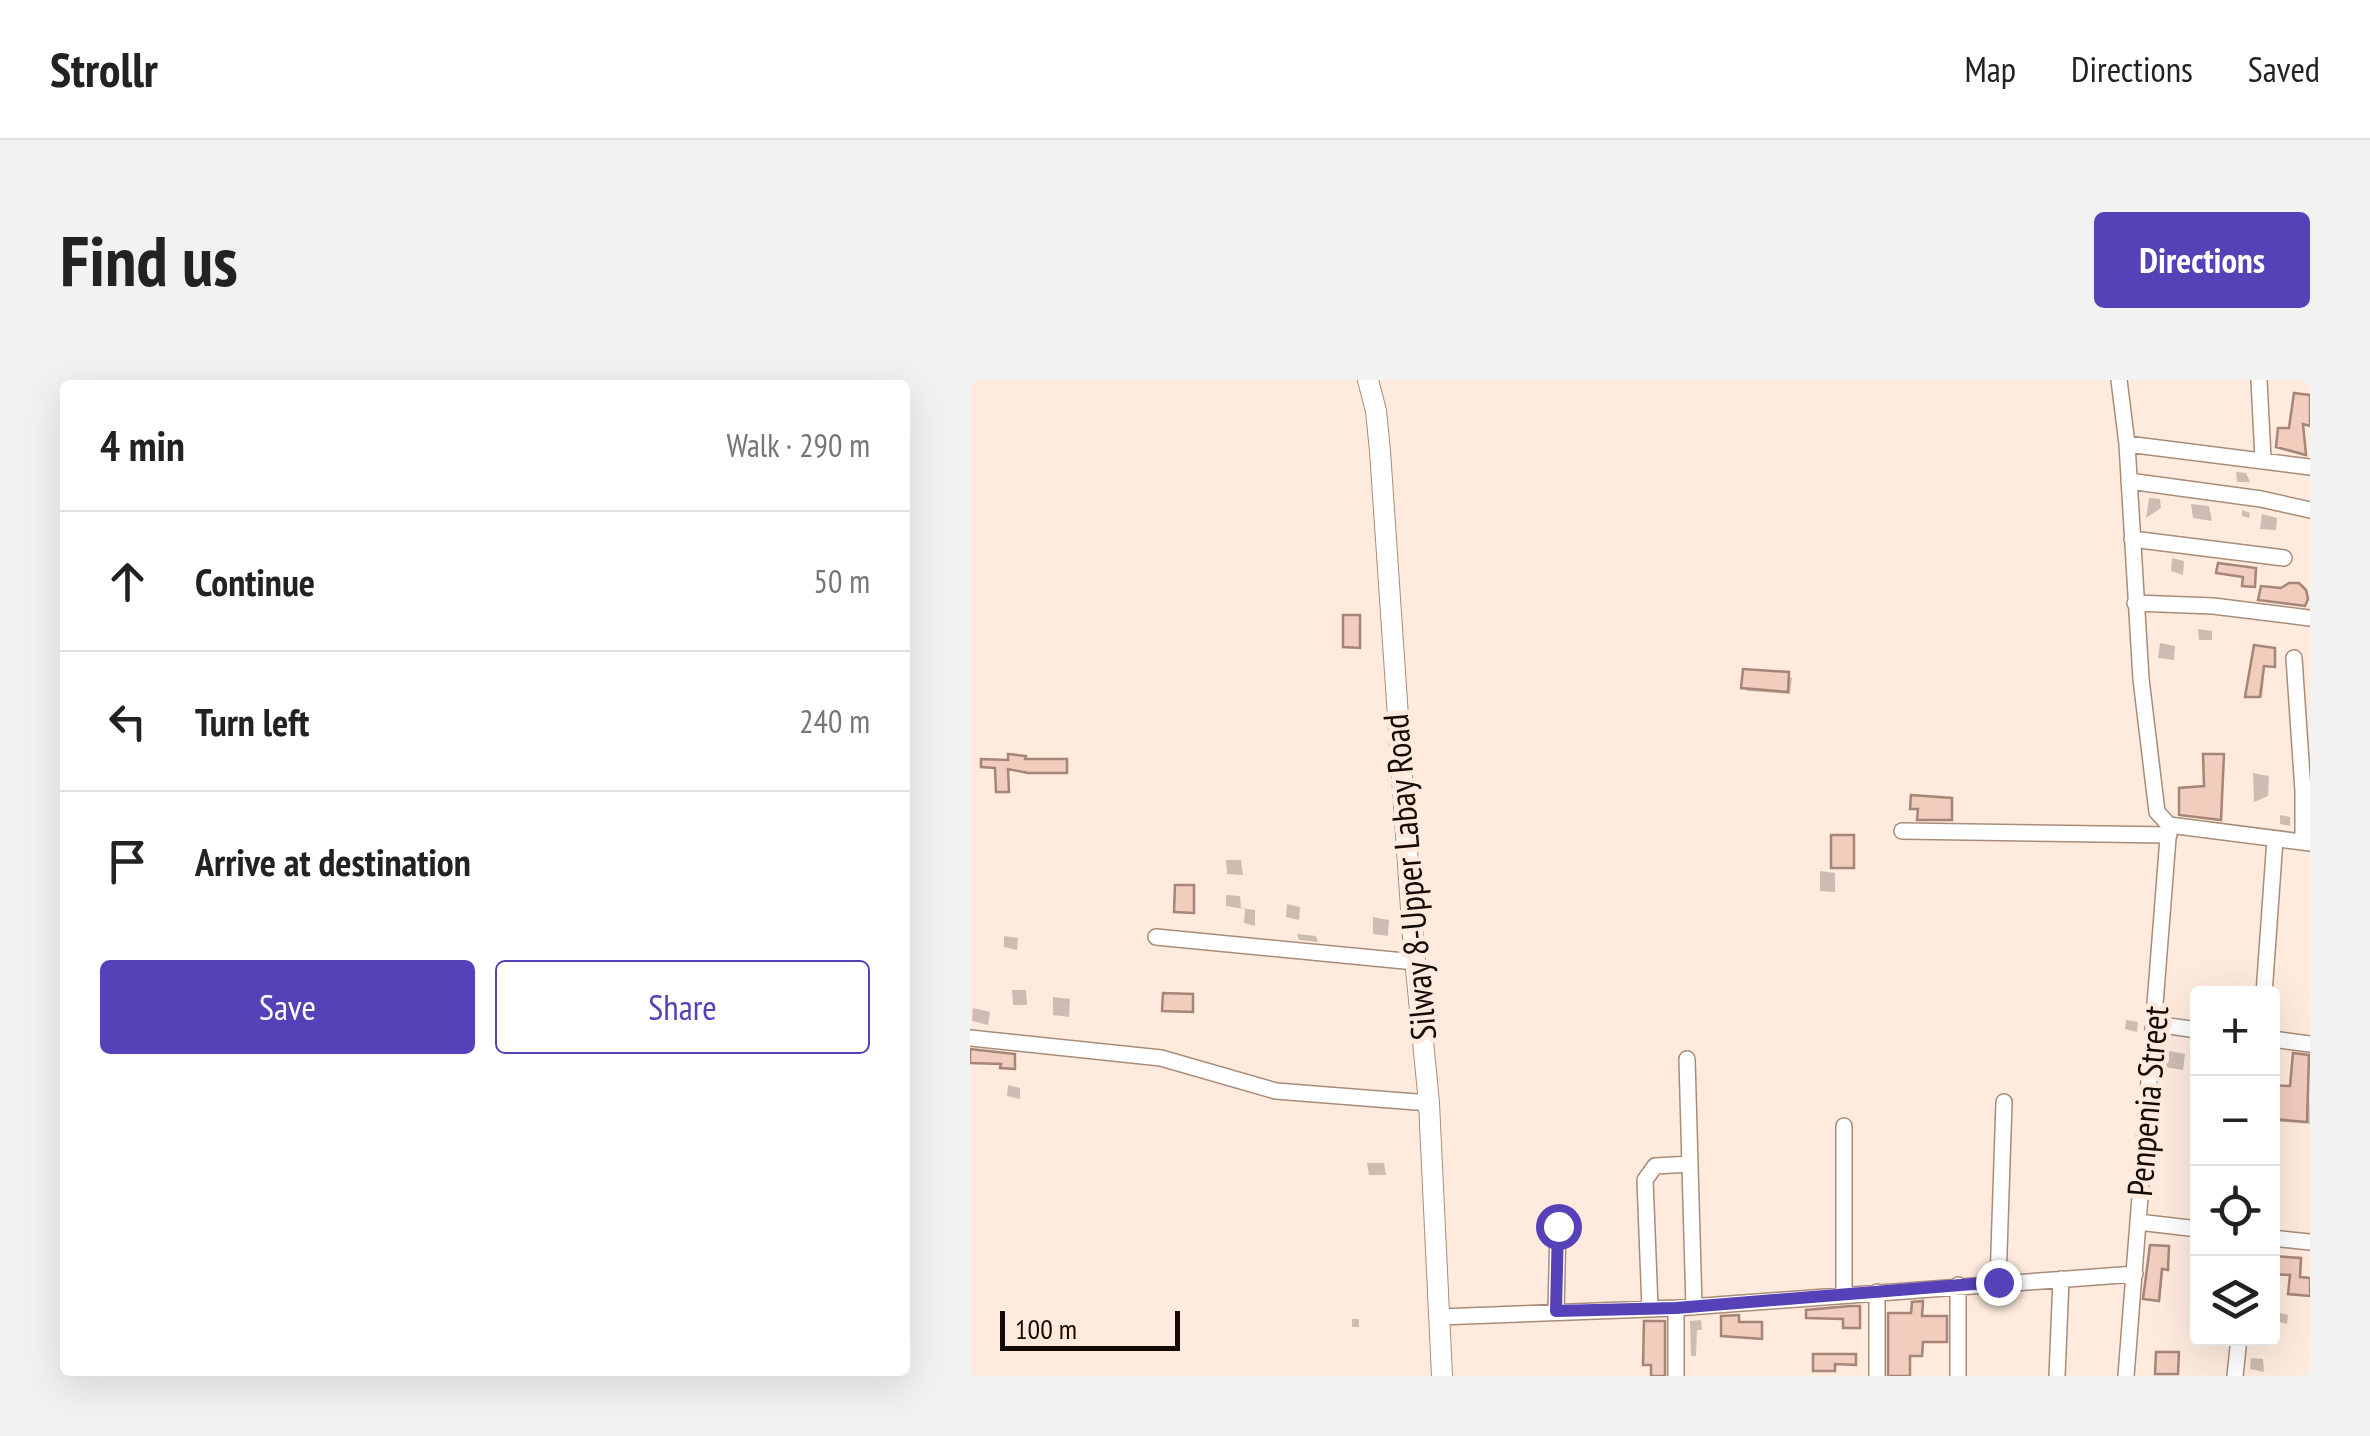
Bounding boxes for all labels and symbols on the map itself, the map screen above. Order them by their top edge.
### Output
street label: Silway 8-Upper Labay Road [1372,712,1446,1042]
street label: Penpenia Street [2116,1003,2178,1198]
route start [1536,1204,1582,1250]
route end [1976,1260,2022,1306]
scale bar [1000,1306,1180,1350]

